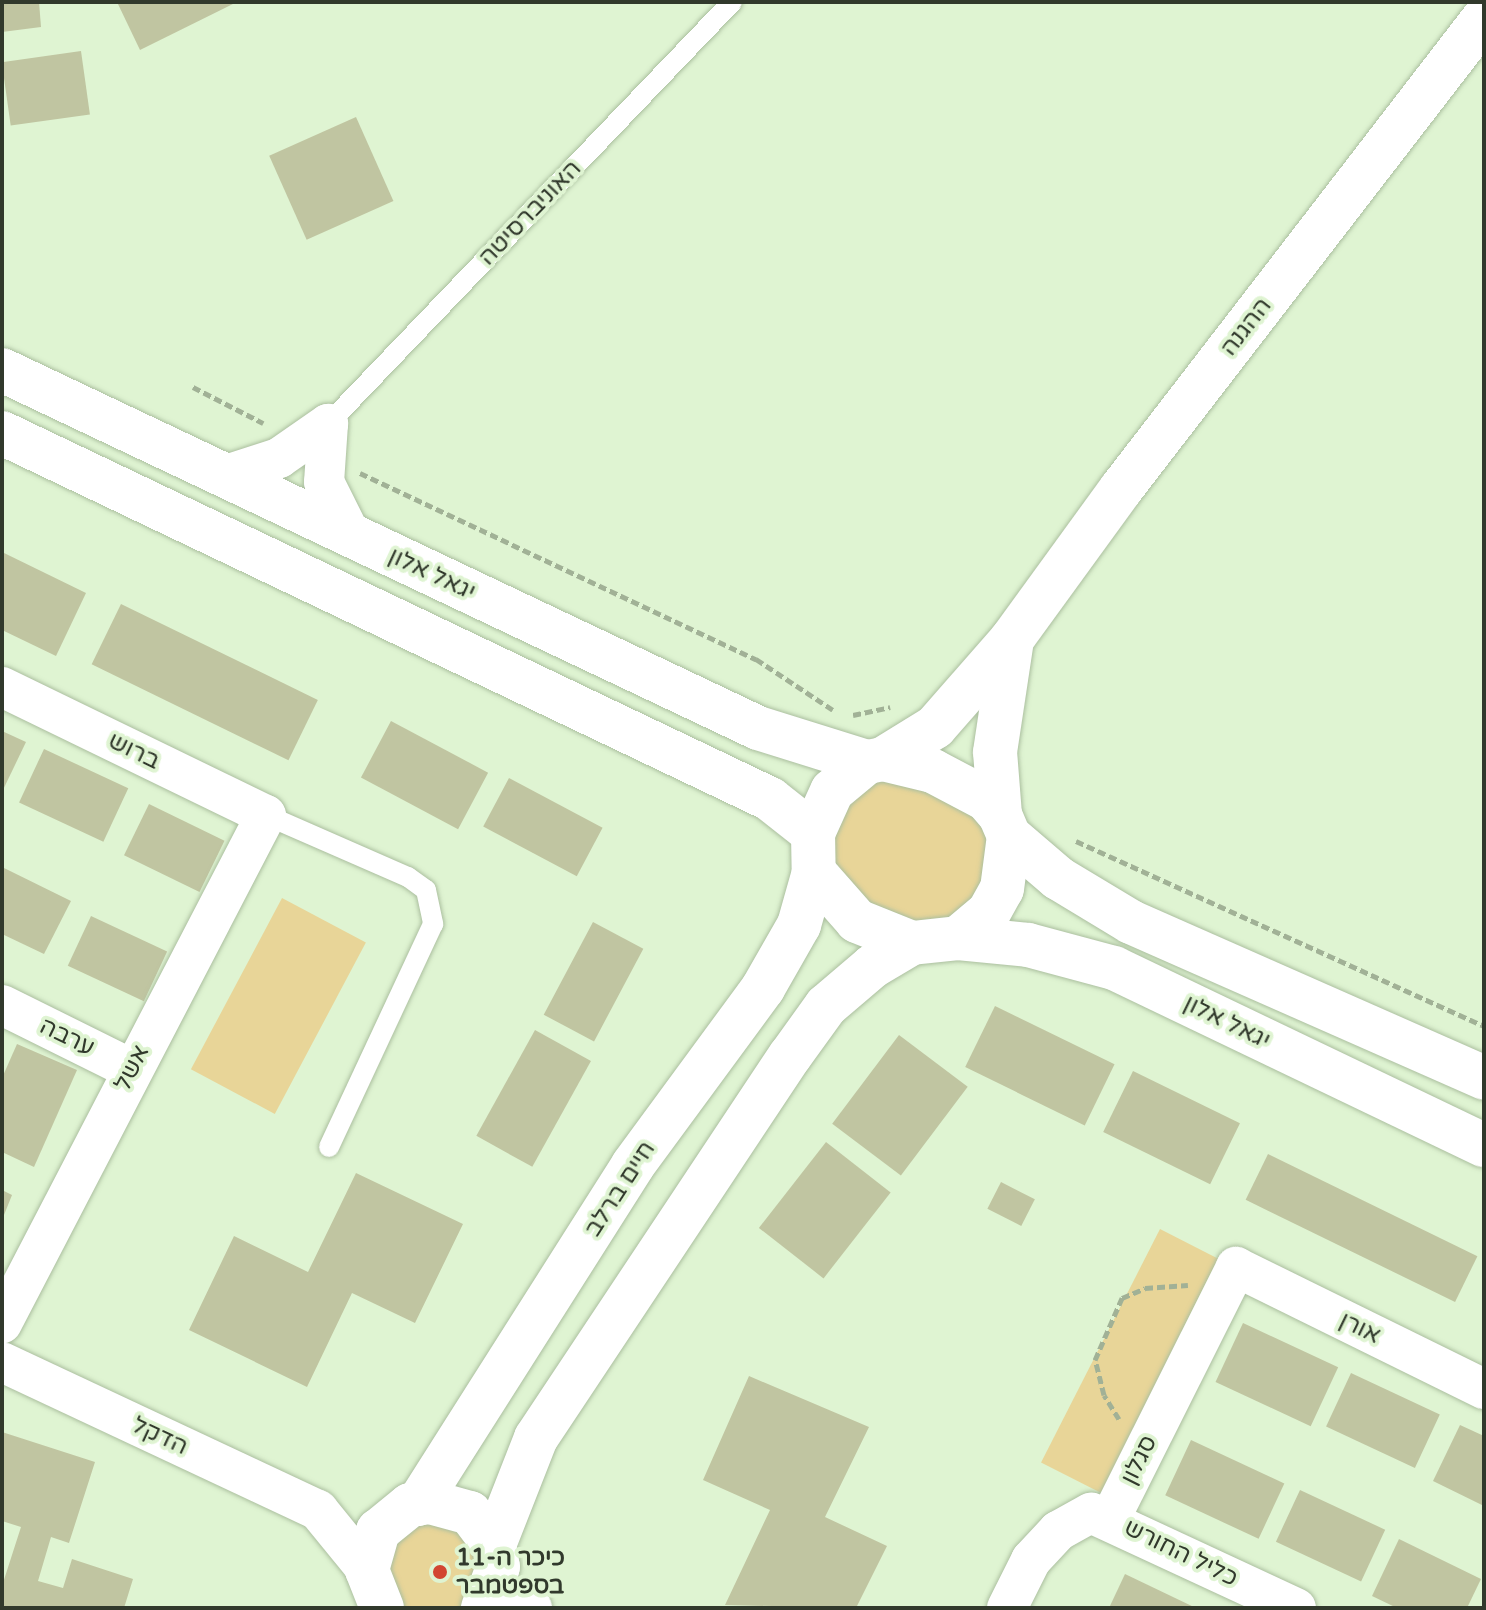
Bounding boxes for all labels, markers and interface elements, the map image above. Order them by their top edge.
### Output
street label: האוניברסיטה [473,154,587,272]
street label: ההגנה [1214,292,1278,362]
street label: יגאל אלון [384,541,480,607]
street label: ברוש [103,726,165,776]
street label: יגאל אלון [1179,989,1275,1055]
street label: ערבה [35,1012,99,1062]
street label: אשל [108,1040,156,1096]
street label: חיים ברלב [579,1136,661,1242]
street label: אורן [1335,1306,1385,1350]
street label: הדקל [128,1411,192,1461]
street label: סגלון [1115,1431,1163,1489]
street label: כליל החורש [1119,1513,1243,1593]
place label: כיכר ה-11 בספטמבר [456,1544,565,1600]
marker: כיכר ה-11 בספטמבר [431,1563,449,1581]

